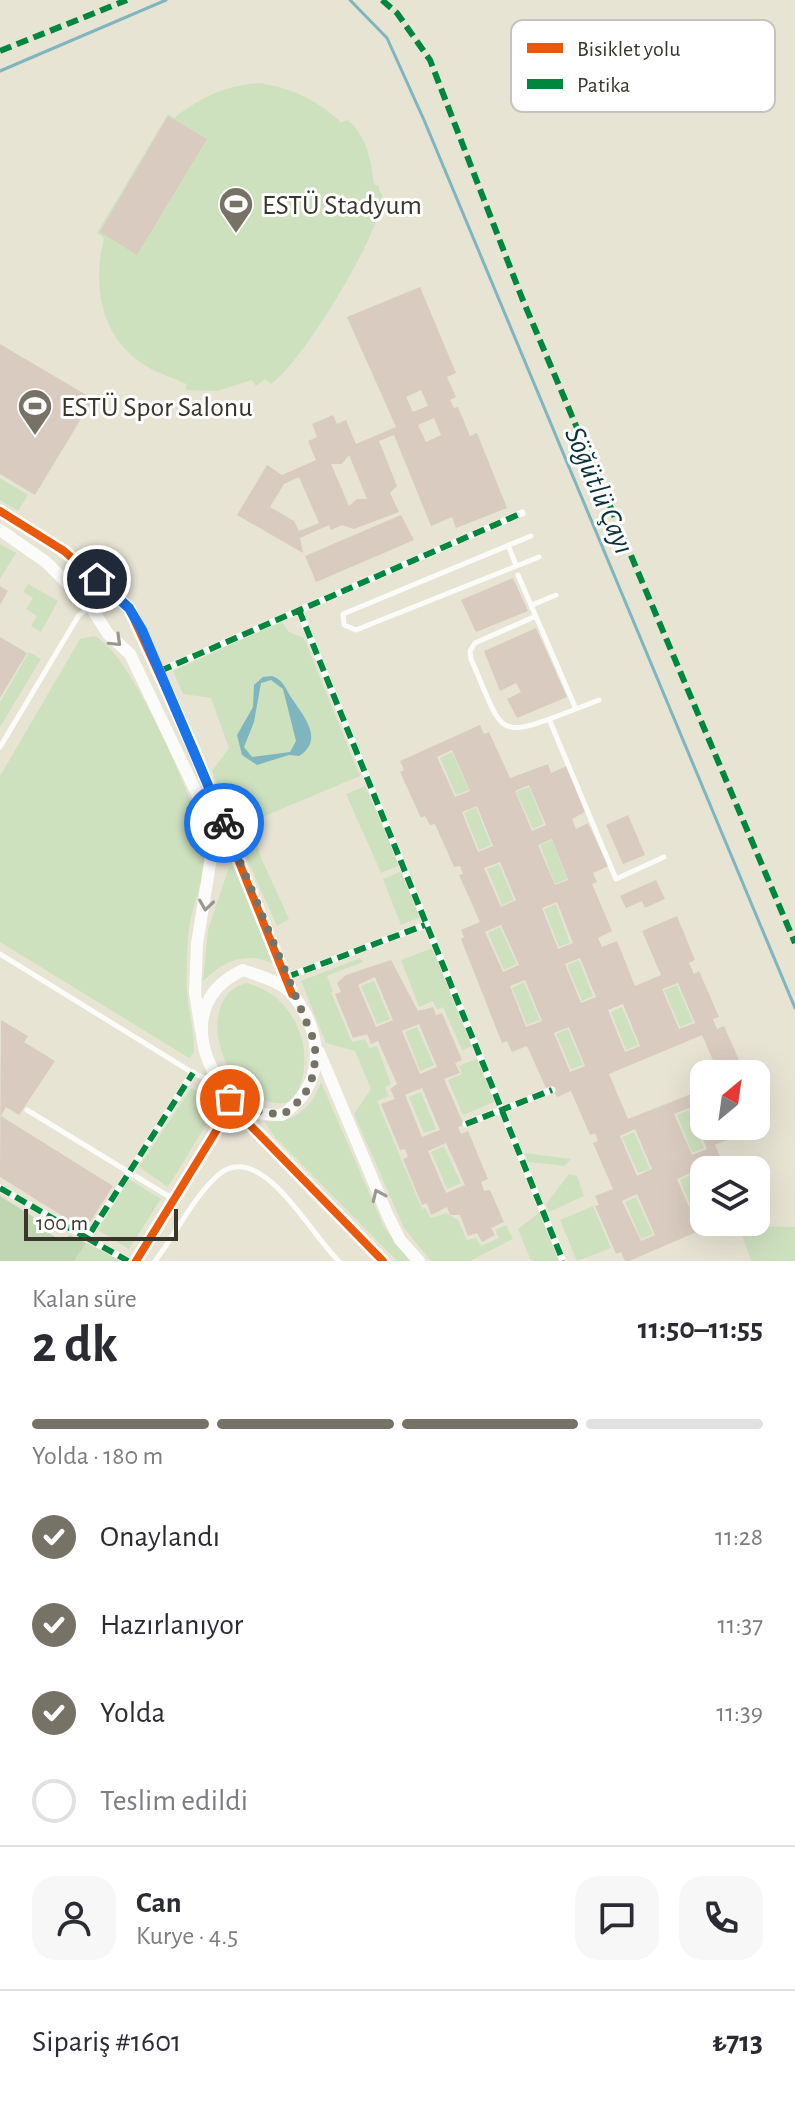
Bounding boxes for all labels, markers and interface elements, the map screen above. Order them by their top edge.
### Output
legend [511,20,775,112]
text: Bisiklet yolu [577,38,680,60]
text: Patika [577,74,630,96]
sports icon: ESTÜ Stadyum [217,185,255,235]
place label: ESTÜ Stadyum [262,190,422,220]
sports icon: ESTÜ Spor Salonu [16,387,54,437]
place label: ESTÜ Spor Salonu [61,392,252,422]
water label: Söğütlü Çayı [559,423,639,558]
pin [63,545,131,613]
icon: home [75,557,119,601]
one-way arrow [107,631,121,646]
courier [184,783,264,863]
icon: bike [202,801,246,845]
one-way arrow [198,898,215,911]
north arrow [690,1060,770,1140]
map controls [690,1060,770,1236]
pin [196,1065,264,1133]
icon: bag [208,1077,252,1121]
button: layers [690,1156,770,1236]
one-way arrow [372,1189,388,1203]
scale bar [24,1205,178,1241]
text: 100 m [36,1212,88,1234]
text: Kalan süre [32,1286,137,1312]
text: 11:50–11:55 [638,1314,763,1344]
text: 2 dk [32,1319,117,1371]
text: Yolda · 180 m [32,1443,163,1469]
icon: check [32,1515,76,1559]
text: Onaylandı [100,1522,220,1552]
text: 11:28 [715,1524,763,1550]
icon: check [32,1603,76,1647]
text: Hazırlanıyor [100,1610,243,1640]
text: 11:37 [718,1612,763,1638]
icon: check [32,1691,76,1735]
text: Yolda [100,1698,165,1728]
text: 11:39 [716,1700,763,1726]
text: Teslim edildi [100,1786,248,1816]
button: person [32,1876,116,1960]
button: chat [575,1876,659,1960]
button: phone [679,1876,763,1960]
text: Can [136,1888,182,1918]
text: Kurye · 4.5 [136,1923,238,1949]
text: Sipariş #1601 [32,2027,181,2057]
text: ₺713 [712,2027,763,2057]

